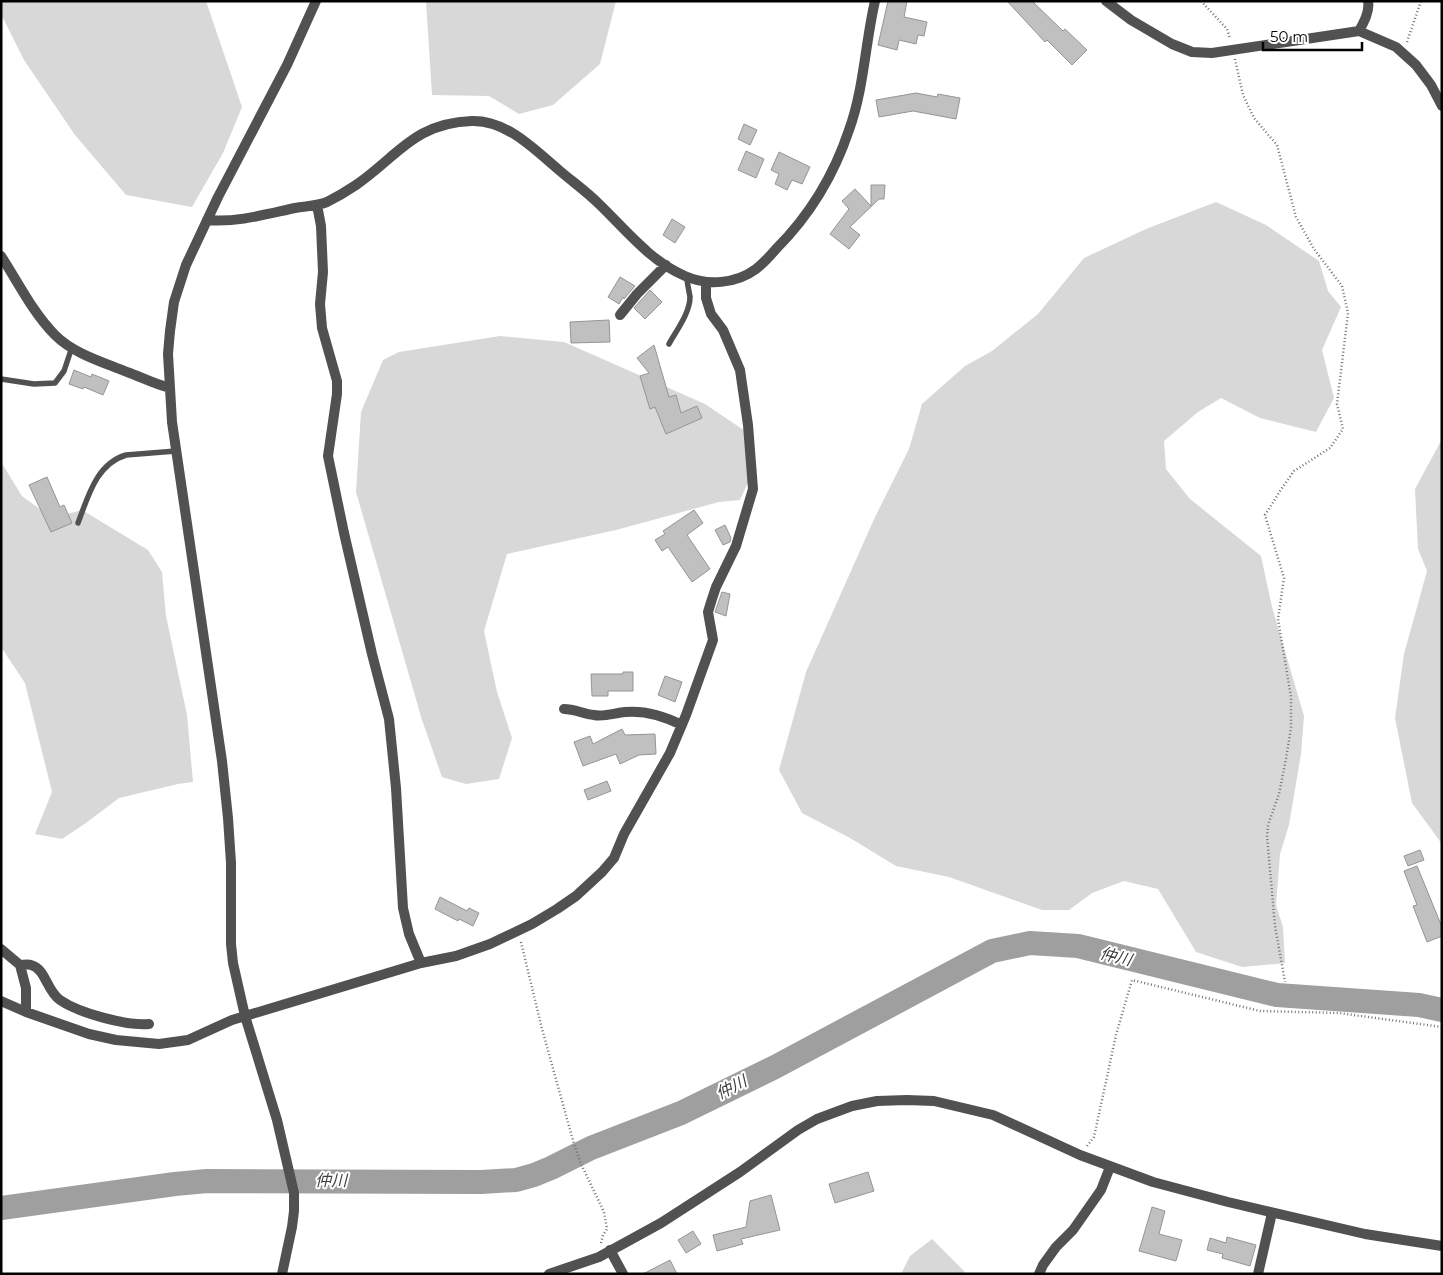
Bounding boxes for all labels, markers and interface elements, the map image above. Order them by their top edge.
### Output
scale bar [1263,20,1362,52]
text: 50 m [1270,27,1308,46]
water label: 仲川 [1098,943,1136,970]
water label: 仲川 [713,1071,752,1103]
water label: 仲川 [315,1171,349,1190]

